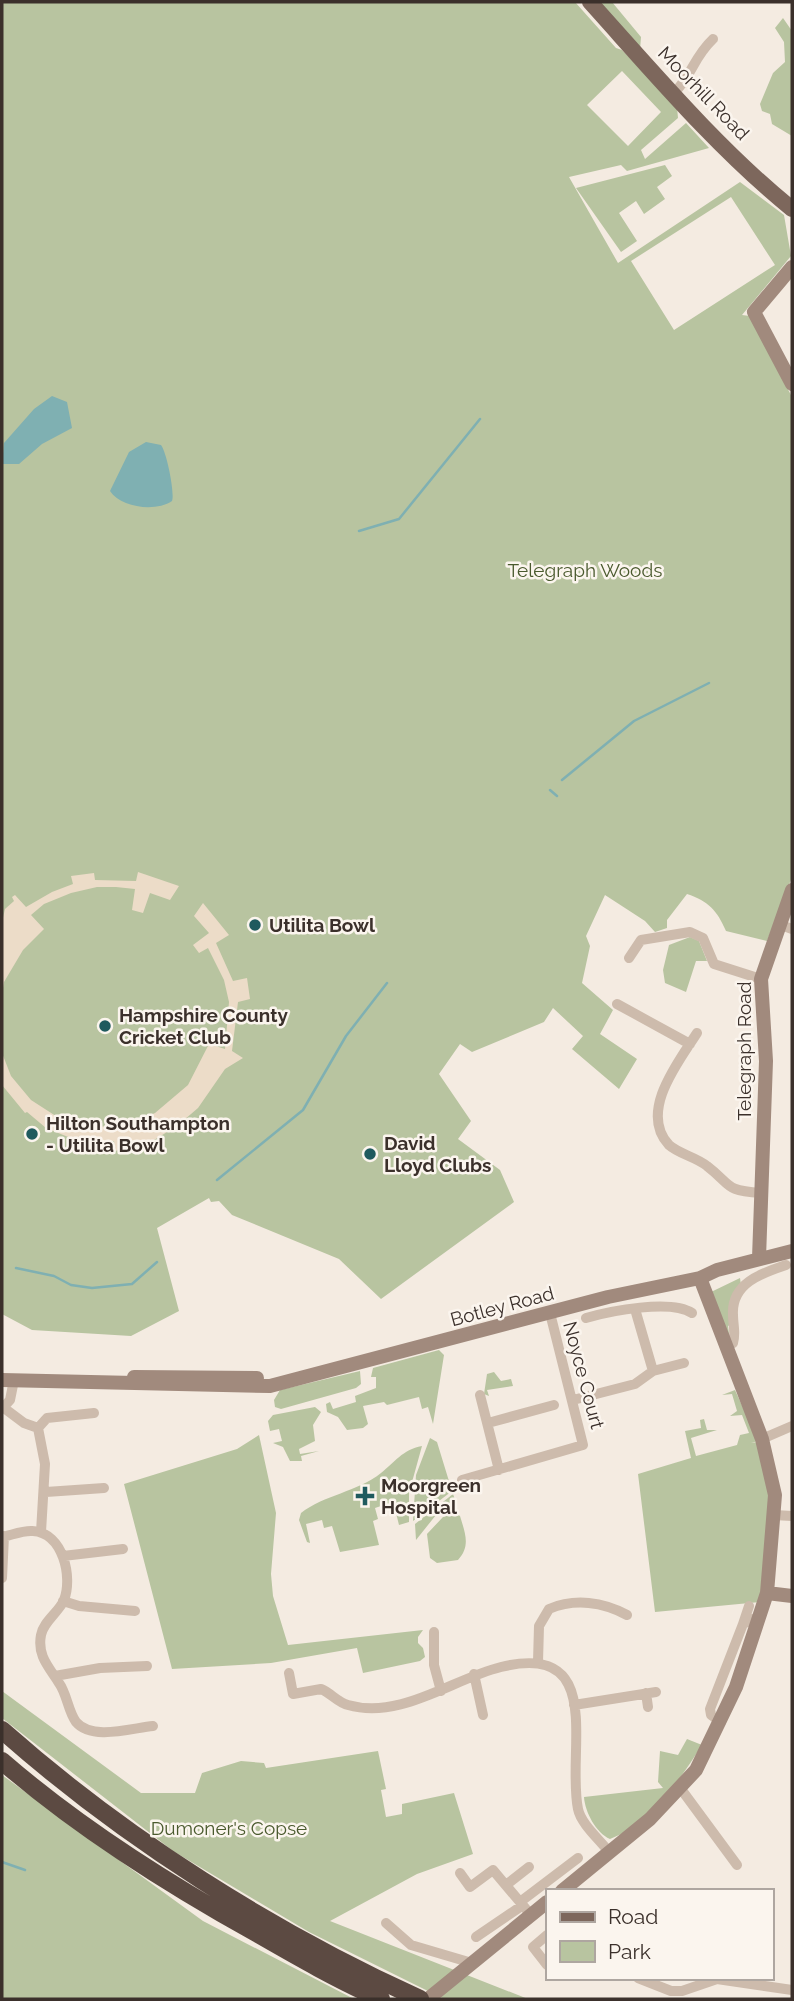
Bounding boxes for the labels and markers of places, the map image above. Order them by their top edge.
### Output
place label: Utilita Bowl [269,914,376,936]
marker: Utilita Bowl [247,917,263,933]
place label: Hampshire County Cricket Club [119,1004,288,1048]
marker: Hampshire County Cricket Club [97,1018,113,1034]
place label: Hilton Southampton - Utilita Bowl [46,1112,230,1156]
marker: Hilton Southampton - Utilita Bowl [24,1126,40,1142]
place label: David Lloyd Clubs [384,1132,491,1176]
marker: David Lloyd Clubs [362,1146,378,1162]
place label: Moorgreen Hospital [381,1474,481,1518]
marker: Moorgreen Hospital [355,1486,375,1506]

